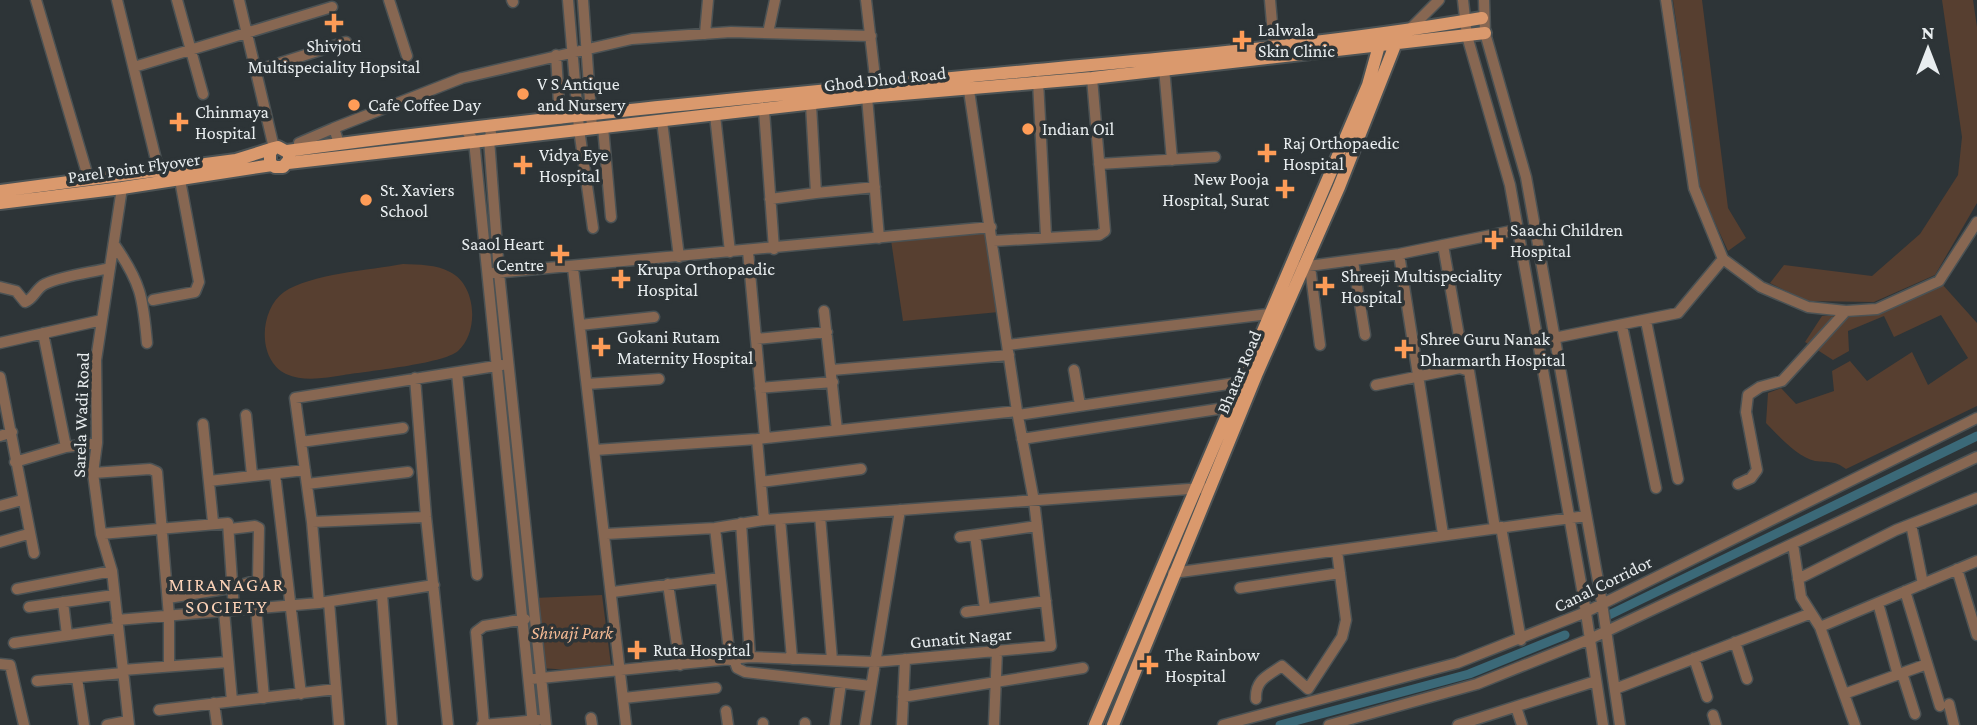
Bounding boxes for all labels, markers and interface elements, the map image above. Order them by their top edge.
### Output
marker: Shivjoti Multispeciality Hopsital [324,13,344,33]
north arrow [1893,14,1963,84]
place label: Lalwala Skin Clinic [1258,20,1335,61]
text: N [1922,22,1935,43]
marker: Lalwala Skin Clinic [1232,30,1252,50]
place label: Shivjoti Multispeciality Hopsital [248,36,421,77]
street label: Ghod Dhod Road [823,63,948,95]
place label: V S Antique and Nursery [537,74,626,115]
marker: V S Antique and Nursery [515,86,531,102]
place label: Cafe Coffee Day [368,95,482,115]
marker: Cafe Coffee Day [346,97,362,113]
place label: Chinmaya Hospital [195,102,269,143]
marker: Chinmaya Hospital [169,112,189,132]
place label: Indian Oil [1042,119,1114,139]
marker: Indian Oil [1020,121,1036,137]
place label: Raj Orthopaedic Hospital [1283,133,1400,174]
marker: Raj Orthopaedic Hospital [1257,143,1277,163]
place label: Vidya Eye Hospital [539,145,609,186]
street label: Parel Point Flyover [66,149,202,187]
marker: Vidya Eye Hospital [513,155,533,175]
place label: New Pooja Hospital, Surat [1162,169,1270,210]
marker: New Pooja Hospital, Surat [1275,179,1295,199]
place label: St. Xaviers School [380,180,454,221]
marker: St. Xaviers School [358,192,374,208]
place label: Saachi Children Hospital [1510,220,1623,261]
marker: Saachi Children Hospital [1484,230,1504,250]
place label: Saaol Heart Centre [461,234,545,275]
marker: Saaol Heart Centre [550,244,570,264]
place label: Krupa Orthopaedic Hospital [637,259,775,300]
place label: Shreeji Multispeciality Hospital [1341,266,1503,307]
marker: Krupa Orthopaedic Hospital [611,269,631,289]
marker: Shreeji Multispeciality Hospital [1315,276,1335,296]
place label: Gokani Rutam Maternity Hospital [617,327,753,368]
street label: Bhatar Road [1213,327,1266,417]
place label: Shree Guru Nanak Dharmarth Hospital [1420,329,1566,370]
marker: Gokani Rutam Maternity Hospital [591,337,611,357]
marker: Shree Guru Nanak Dharmarth Hospital [1394,339,1414,359]
street label: Sarela Wadi Road [69,352,93,478]
street label: Canal Corridor [1551,551,1656,616]
district label: MIRANAGAR SOCIETY [169,574,285,617]
park label: Shivaji Park [531,623,614,644]
street label: Gunatit Nagar [909,624,1013,652]
marker: Ruta Hospital [627,640,647,660]
place label: Ruta Hospital [653,640,751,660]
place label: The Rainbow Hospital [1165,645,1260,686]
marker: The Rainbow Hospital [1139,655,1159,675]

